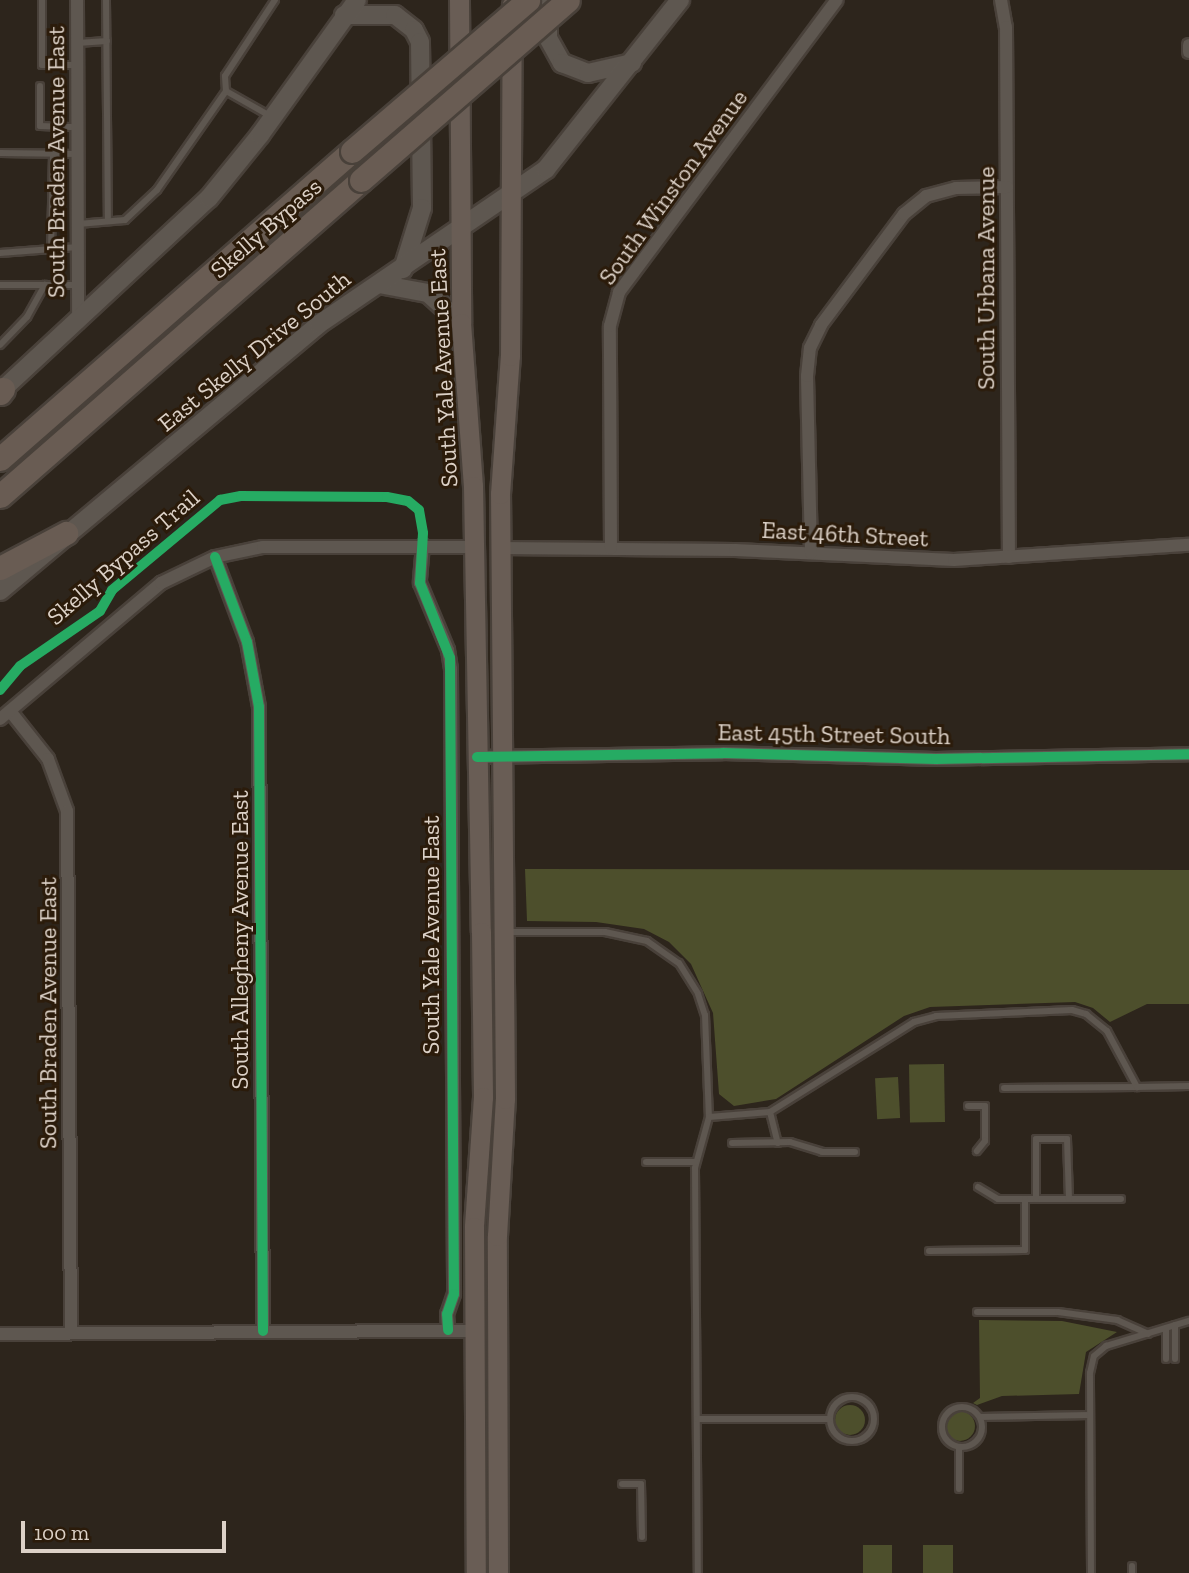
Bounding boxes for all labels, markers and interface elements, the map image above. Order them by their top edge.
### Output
street label: South Braden Avenue East [42,26,70,298]
street label: South Winston Avenue [592,83,754,291]
street label: South Urbana Avenue [972,166,1000,390]
street label: Skelly Bypass [204,172,328,284]
street label: South Yale Avenue East [422,247,464,489]
street label: East Skelly Drive South [152,264,356,438]
street label: Skelly Bypass Trail [41,483,205,631]
street label: East 46th Street [761,515,929,553]
street label: East 45th Street South [717,718,951,750]
street label: South Allegheny Avenue East [226,789,254,1091]
street label: South Yale Avenue East [417,815,445,1055]
street label: South Braden Avenue East [34,877,62,1149]
scale bar [24,1506,229,1550]
text: 100 m [34,1520,89,1545]

